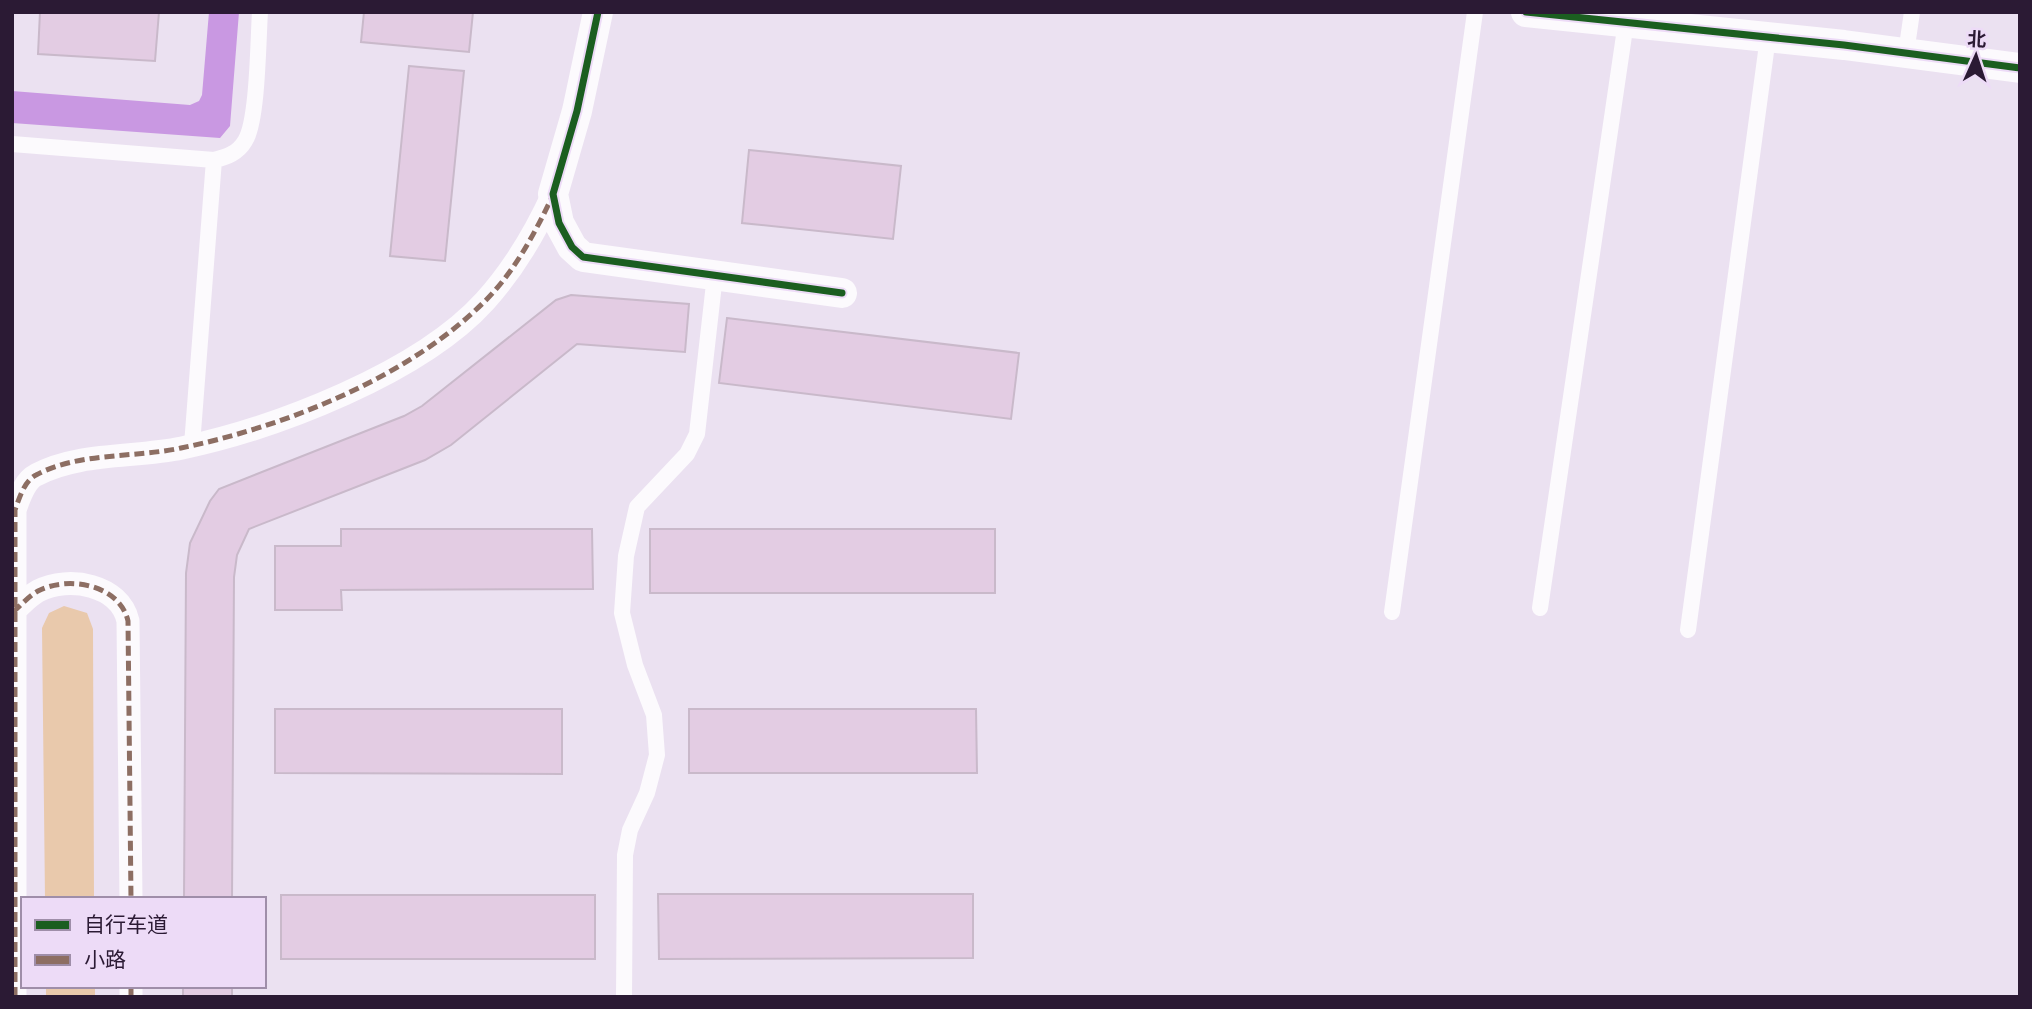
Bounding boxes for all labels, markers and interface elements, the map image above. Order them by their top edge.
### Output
north arrow [1941,21,2011,91]
text: 北 [1967,27,1987,51]
legend [21,897,266,988]
text: 自行车道 [84,911,168,936]
text: 小路 [84,946,126,971]

